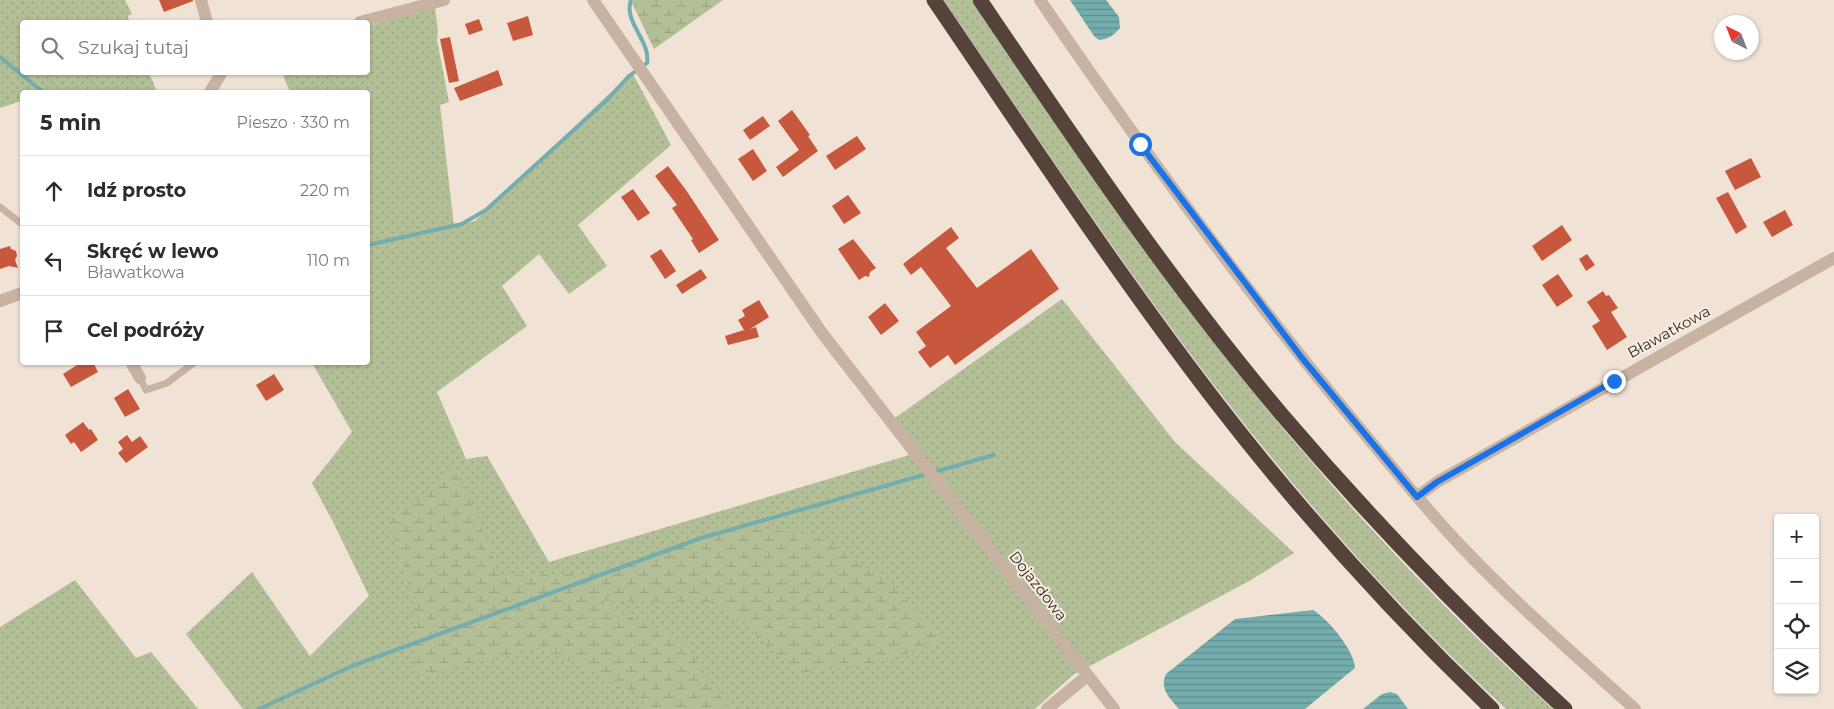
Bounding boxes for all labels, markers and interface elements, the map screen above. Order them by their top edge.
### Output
north arrow [1714,15,1759,60]
search box [20,20,370,75]
icon: search [38,34,66,62]
text: Szukaj tutaj [78,36,189,59]
text: 5 min [40,110,101,135]
text: Pieszo · 330 m [237,113,350,132]
route start [1129,133,1152,156]
icon: ahead [40,177,68,205]
text: Idź prosto [87,179,186,202]
text: 220 m [300,181,350,200]
text: Skręć w lewo [87,240,219,263]
icon: left [40,247,68,275]
text: 110 m [307,251,350,270]
text: Bławatkowa [87,263,185,282]
street label: Bławatkowa [1624,301,1713,362]
icon: arrive [40,317,68,345]
text: Cel podróży [87,319,204,342]
route end [1603,370,1626,393]
map controls [1774,514,1819,694]
button: + [1774,514,1819,559]
street label: Dojazdowa [1005,547,1072,624]
button: − [1774,559,1819,604]
button: locate [1774,604,1819,649]
button: layers [1774,649,1819,694]

